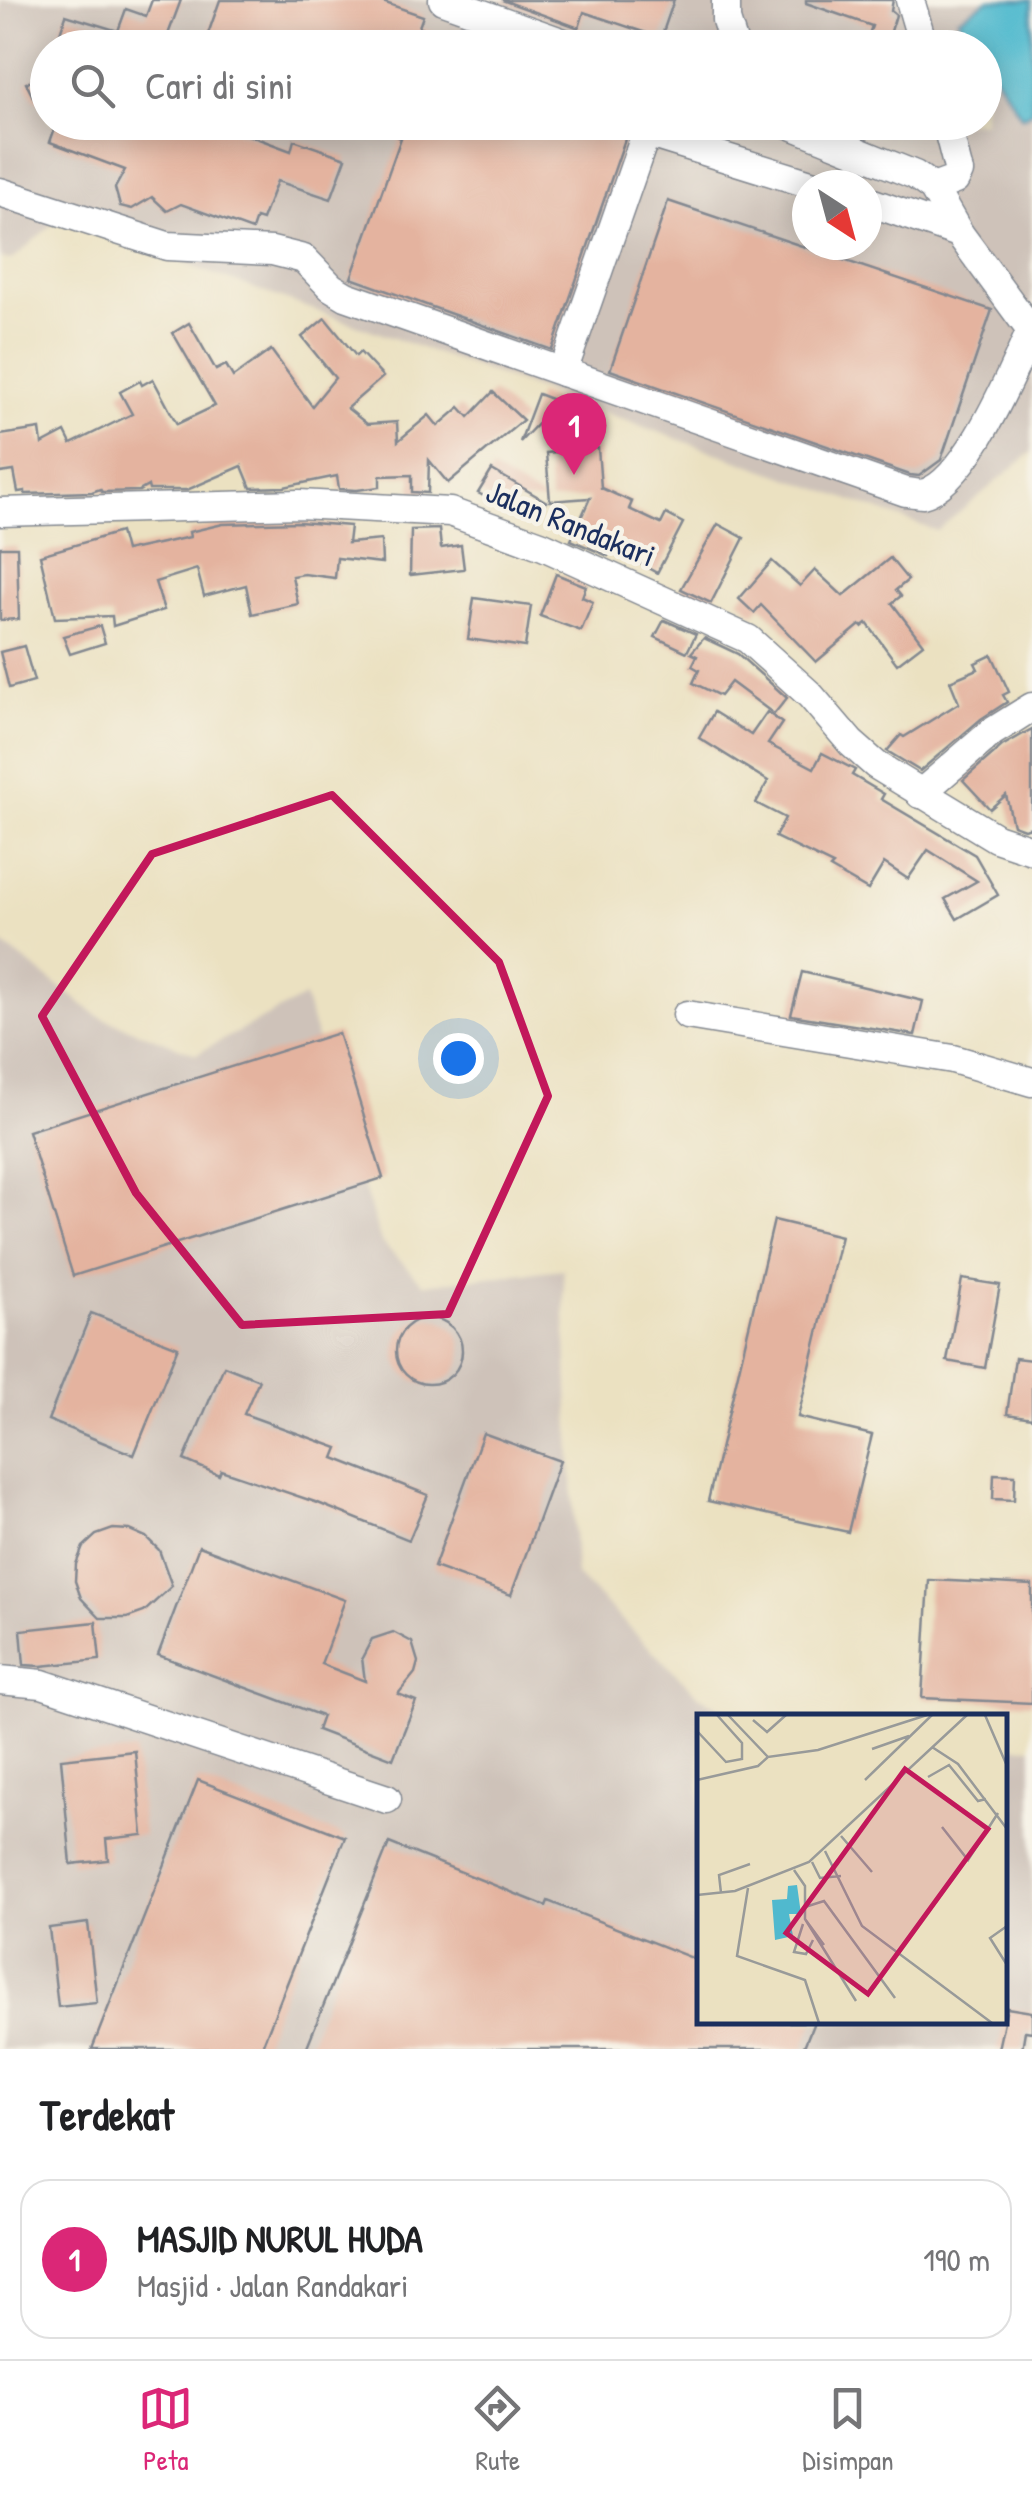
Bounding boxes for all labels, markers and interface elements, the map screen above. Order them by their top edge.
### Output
search box [30,30,1002,140]
icon: search [65,58,120,113]
text: Cari di sini [145,59,294,111]
north arrow [792,170,882,260]
pin: 1 [542,392,606,475]
street label: Jalan Randakari [480,470,662,576]
your location [433,1033,484,1084]
inset map [697,1714,1007,2024]
text: Terdekat [40,2086,174,2143]
text: MASJID NURUL HUDA [137,2212,423,2264]
text: 1 [69,2238,80,2281]
text: 190 m [923,2238,990,2281]
text: Masjid · Jalan Randakari [137,2264,408,2307]
tab: Peta [138,2381,193,2479]
tab: Rute [470,2381,525,2479]
tab: Disimpan [802,2381,894,2479]

